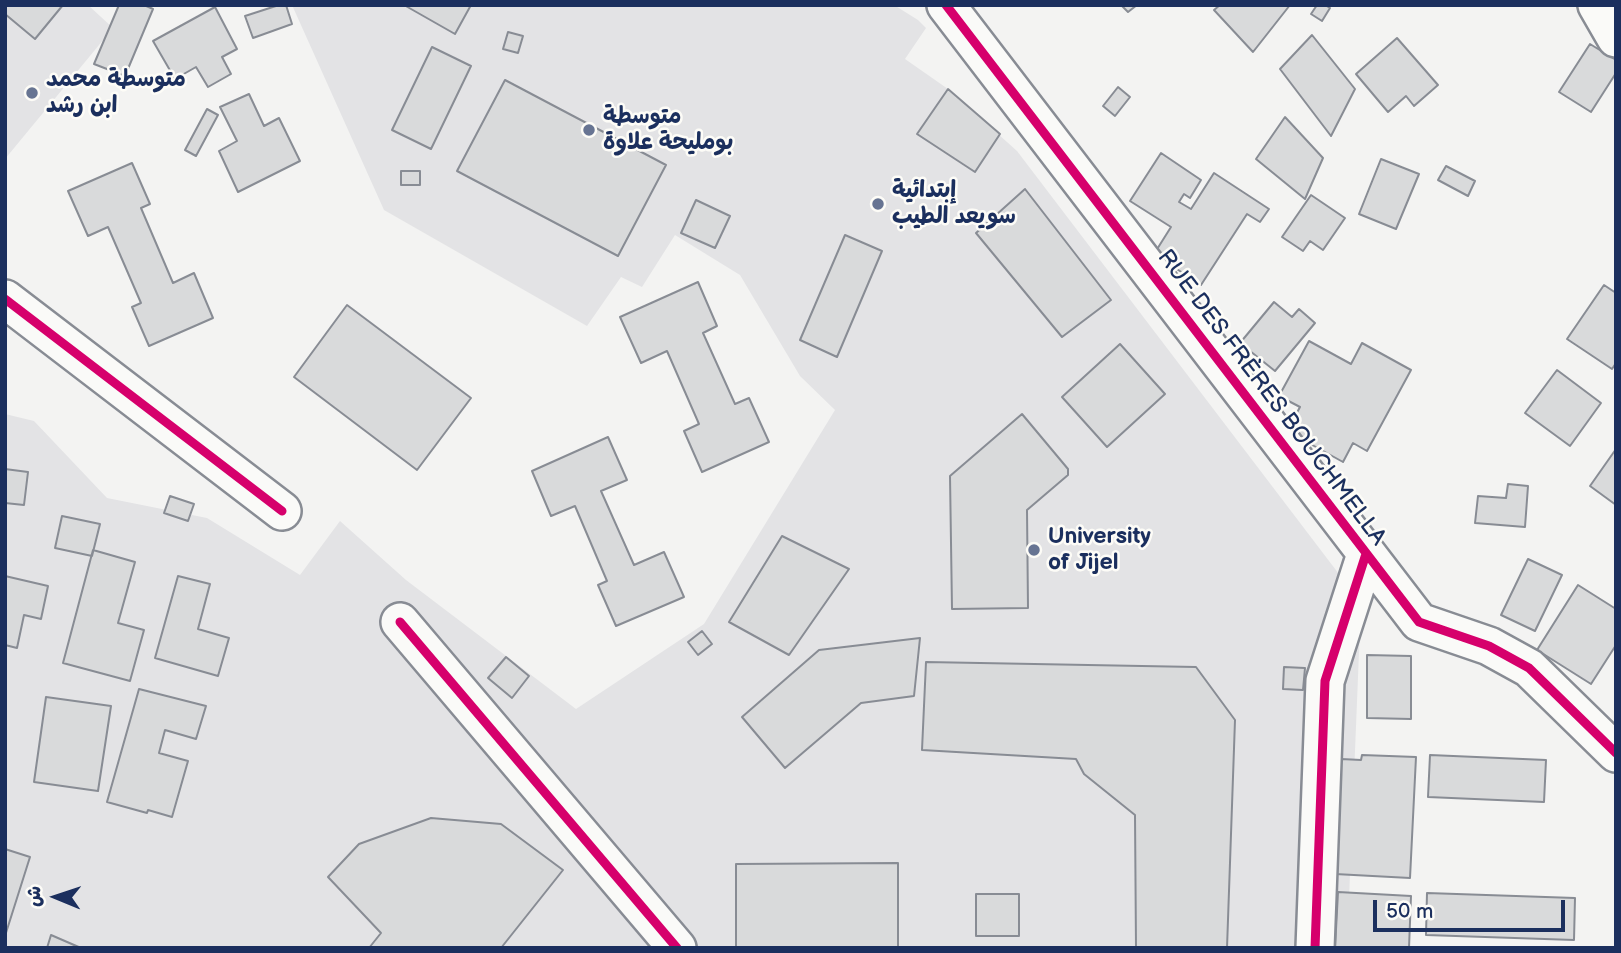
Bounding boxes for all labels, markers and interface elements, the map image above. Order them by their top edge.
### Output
place label: متوسطة محمد ابن رشد [46,66,186,120]
marker: متوسطة محمد ابن رشد [24,85,40,101]
place label: متوسطة بومليحة علاوة [603,103,733,157]
marker: متوسطة بومليحة علاوة [581,122,597,138]
place label: إبتدائية سويعد الطيب [892,177,1016,231]
marker: إبتدائية سويعد الطيب [870,196,886,212]
street label: RUE DES FRÈRES BOUCHMELLA [1151,245,1391,551]
place label: University of Jijel [1048,523,1151,577]
marker: University of Jijel [1026,542,1042,558]
north arrow [21,862,91,932]
text: ش [23,885,46,907]
scale bar [1376,886,1568,930]
text: 50 m [1386,899,1433,924]

